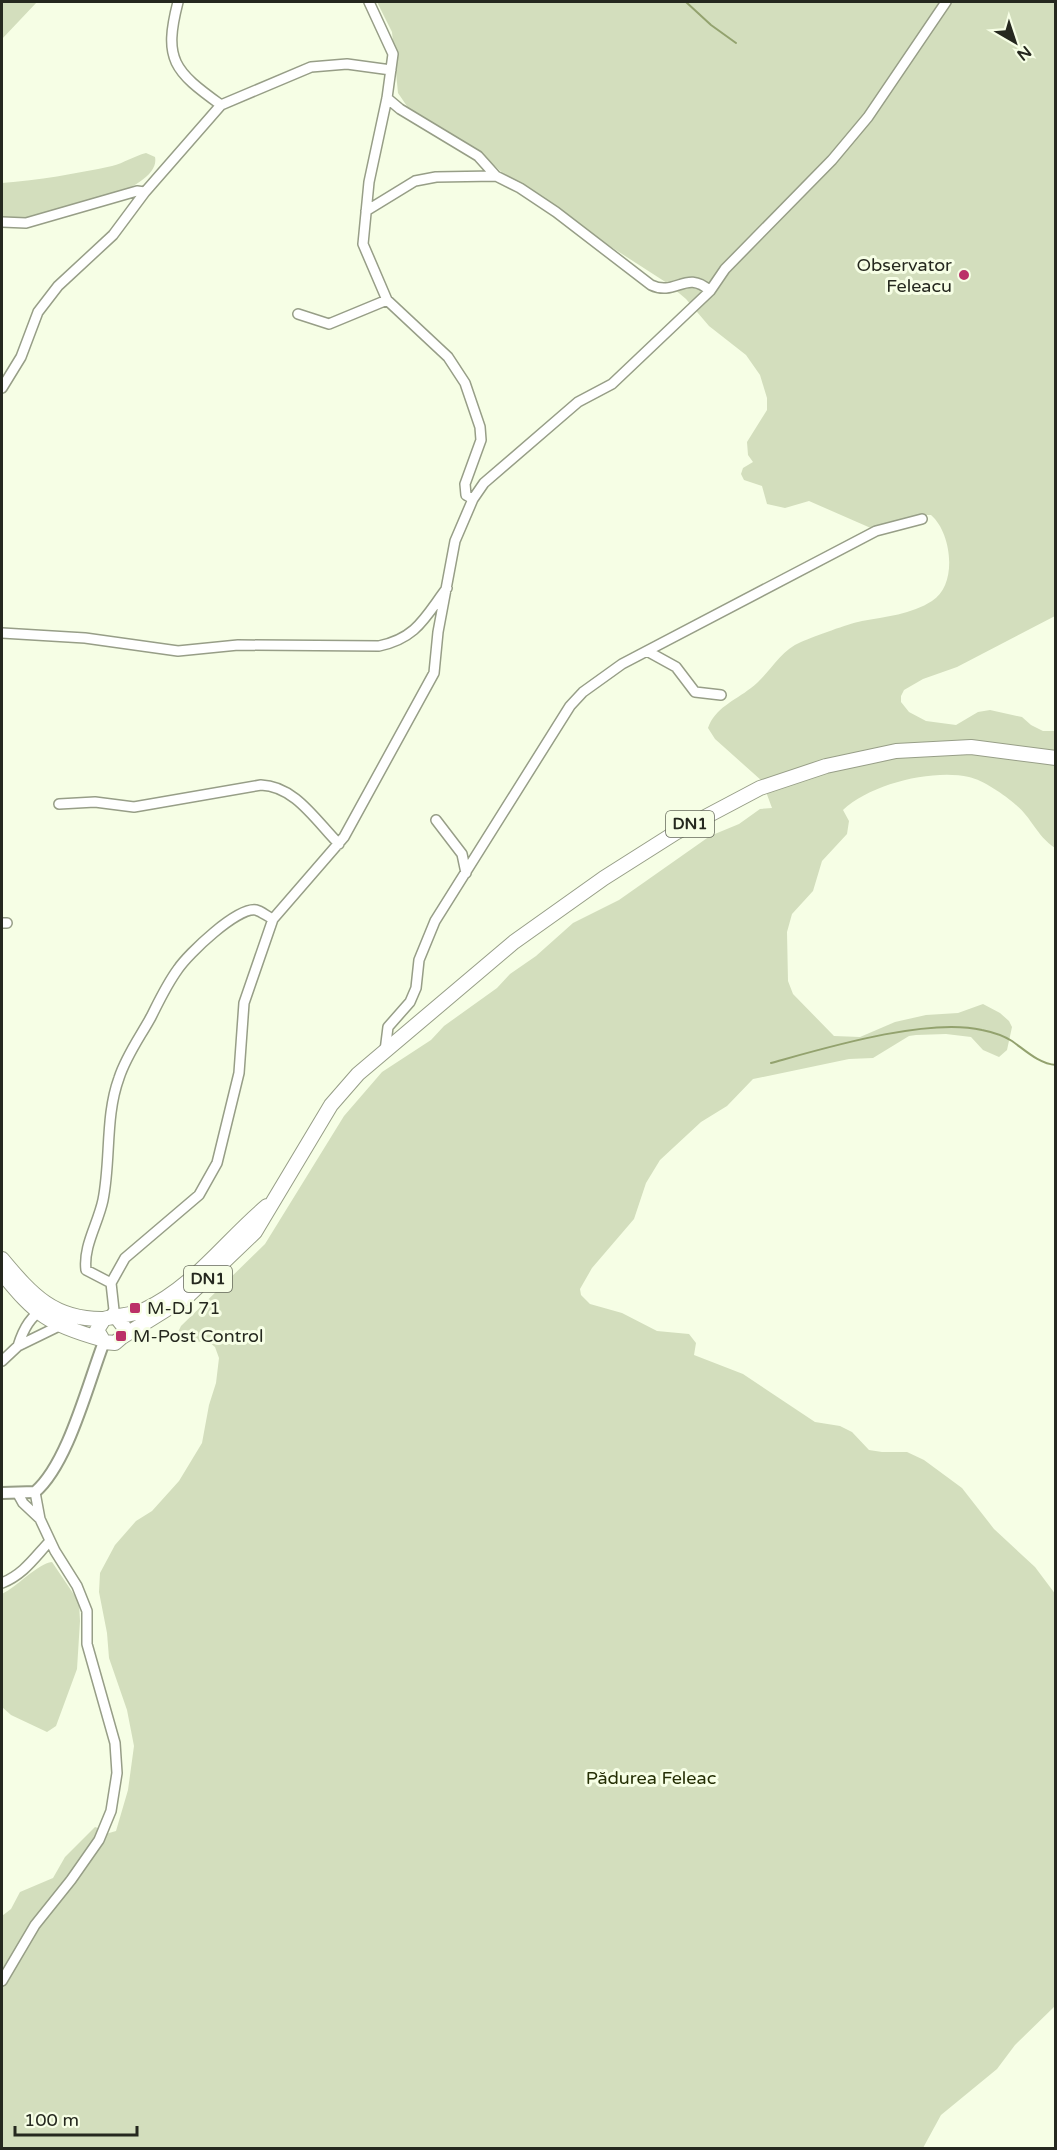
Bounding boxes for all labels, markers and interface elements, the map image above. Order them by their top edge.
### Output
north arrow [985,12,1045,72]
text: N [1013,41,1035,65]
place label: Observator Feleacu [857,254,952,297]
marker: Observator Feleacu [957,268,971,282]
road number: DN1 [666,811,714,837]
road number: DN1 [184,1266,232,1292]
place label: M-DJ 71 [147,1297,221,1319]
marker: M-DJ 71 [128,1301,142,1315]
place label: M-Post Control [133,1325,263,1347]
marker: M-Post Control [114,1329,128,1343]
park label: Pădurea Feleac [586,1767,716,1789]
scale bar [15,2099,136,2137]
text: 100 m [24,2109,79,2131]

